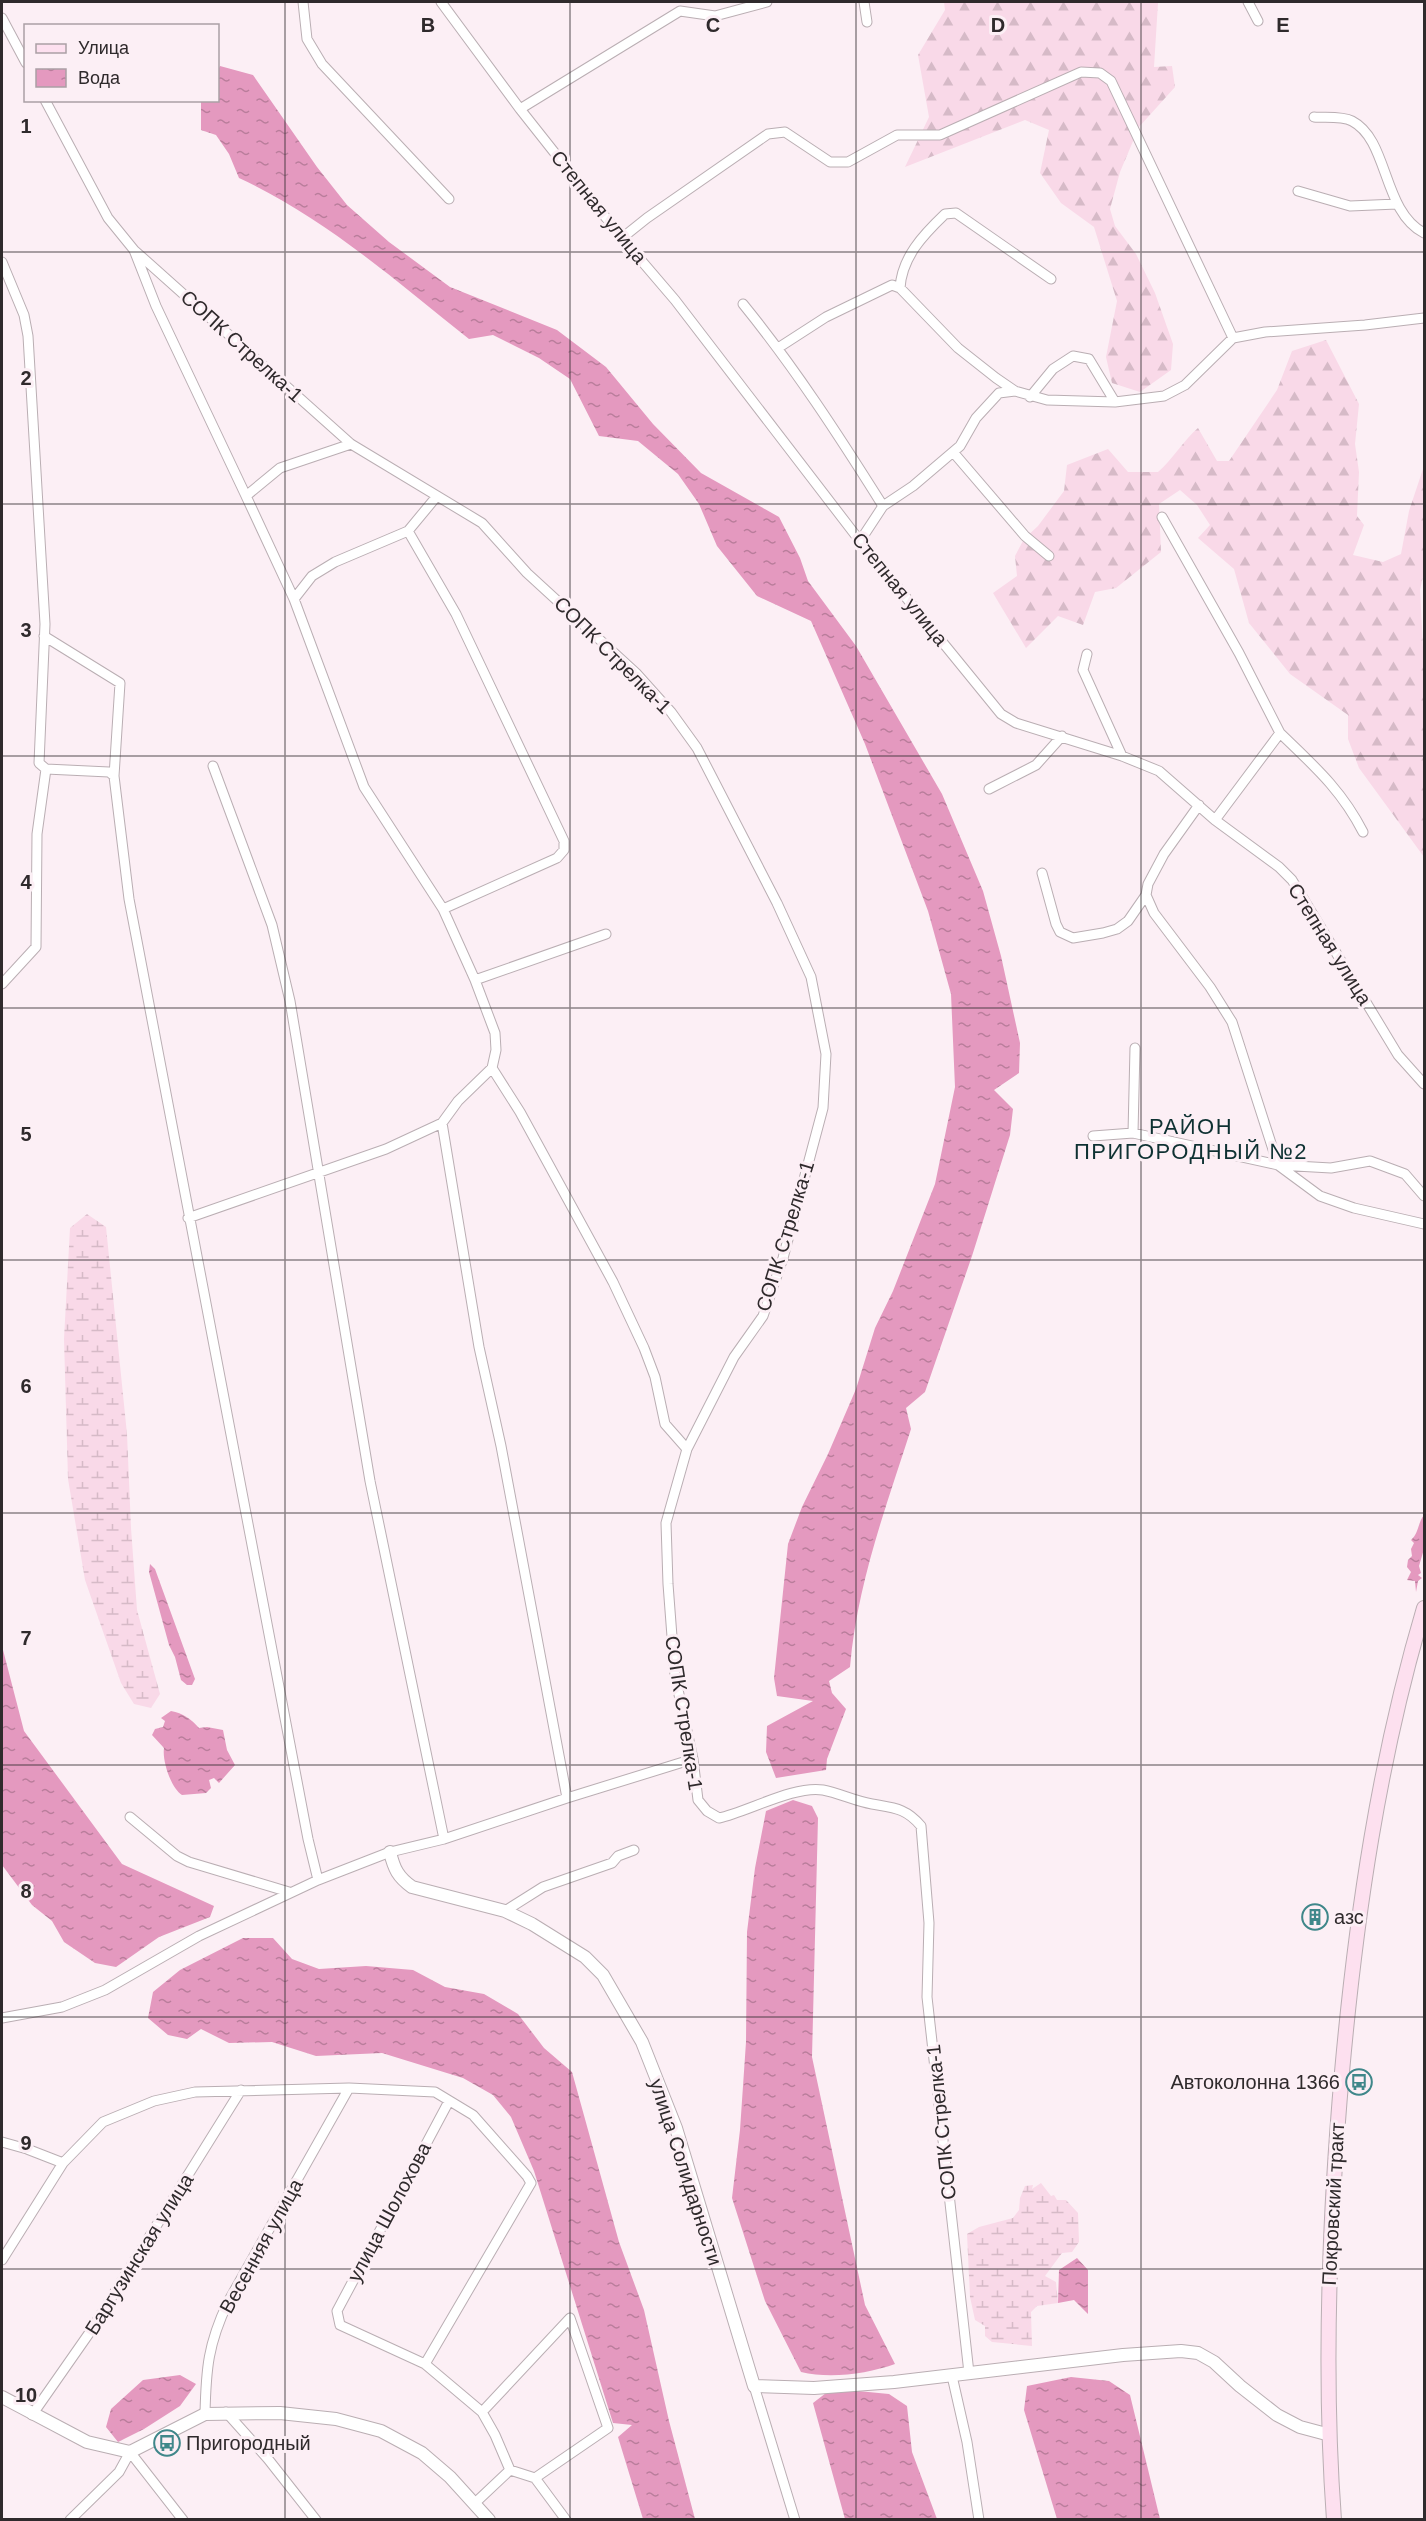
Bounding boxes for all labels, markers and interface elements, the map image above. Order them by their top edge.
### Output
text: B [421,14,435,36]
text: C [706,14,720,36]
text: D [991,14,1005,36]
text: E [1276,14,1290,36]
legend [24,24,219,102]
text: Улица [78,38,130,58]
text: Вода [78,68,121,88]
text: 1 [20,115,32,137]
street label: Степная улица [547,146,652,269]
street label: СОПК Стрелка-1 [177,286,307,406]
text: 2 [20,367,32,389]
street label: Степная улица [848,528,953,651]
street label: СОПК Стрелка-1 [550,592,676,718]
text: 3 [20,619,32,641]
text: 4 [20,871,32,893]
street label: Степная улица [1284,879,1377,1009]
district label: РАЙОН ПРИГОРОДНЫЙ №2 [1074,1114,1308,1164]
text: 5 [20,1123,32,1145]
street label: СОПК Стрелка-1 [752,1158,818,1314]
text: 6 [20,1375,32,1397]
text: 7 [20,1627,32,1649]
street label: СОПК Стрелка-1 [661,1634,707,1792]
text: 8 [20,1880,32,1902]
building icon: азс [1300,1902,1330,1932]
place label: азс [1334,1906,1364,1928]
street label: СОПК Стрелка-1 [922,2043,960,2201]
bus stop icon: Автоколонна 1366 [1344,2067,1374,2097]
place label: Автоколонна 1366 [1170,2071,1340,2093]
street label: улица Солидарности [645,2076,727,2268]
street label: Покровский тракт [1318,2122,1348,2286]
text: 9 [20,2132,32,2154]
street label: улица Шолохова [343,2138,435,2285]
street label: Баргузинская улица [80,2169,198,2339]
street label: Весенняя улица [215,2174,307,2317]
text: 10 [15,2384,37,2406]
bus stop icon: Пригородный [152,2428,182,2458]
place label: Пригородный [186,2432,311,2454]

